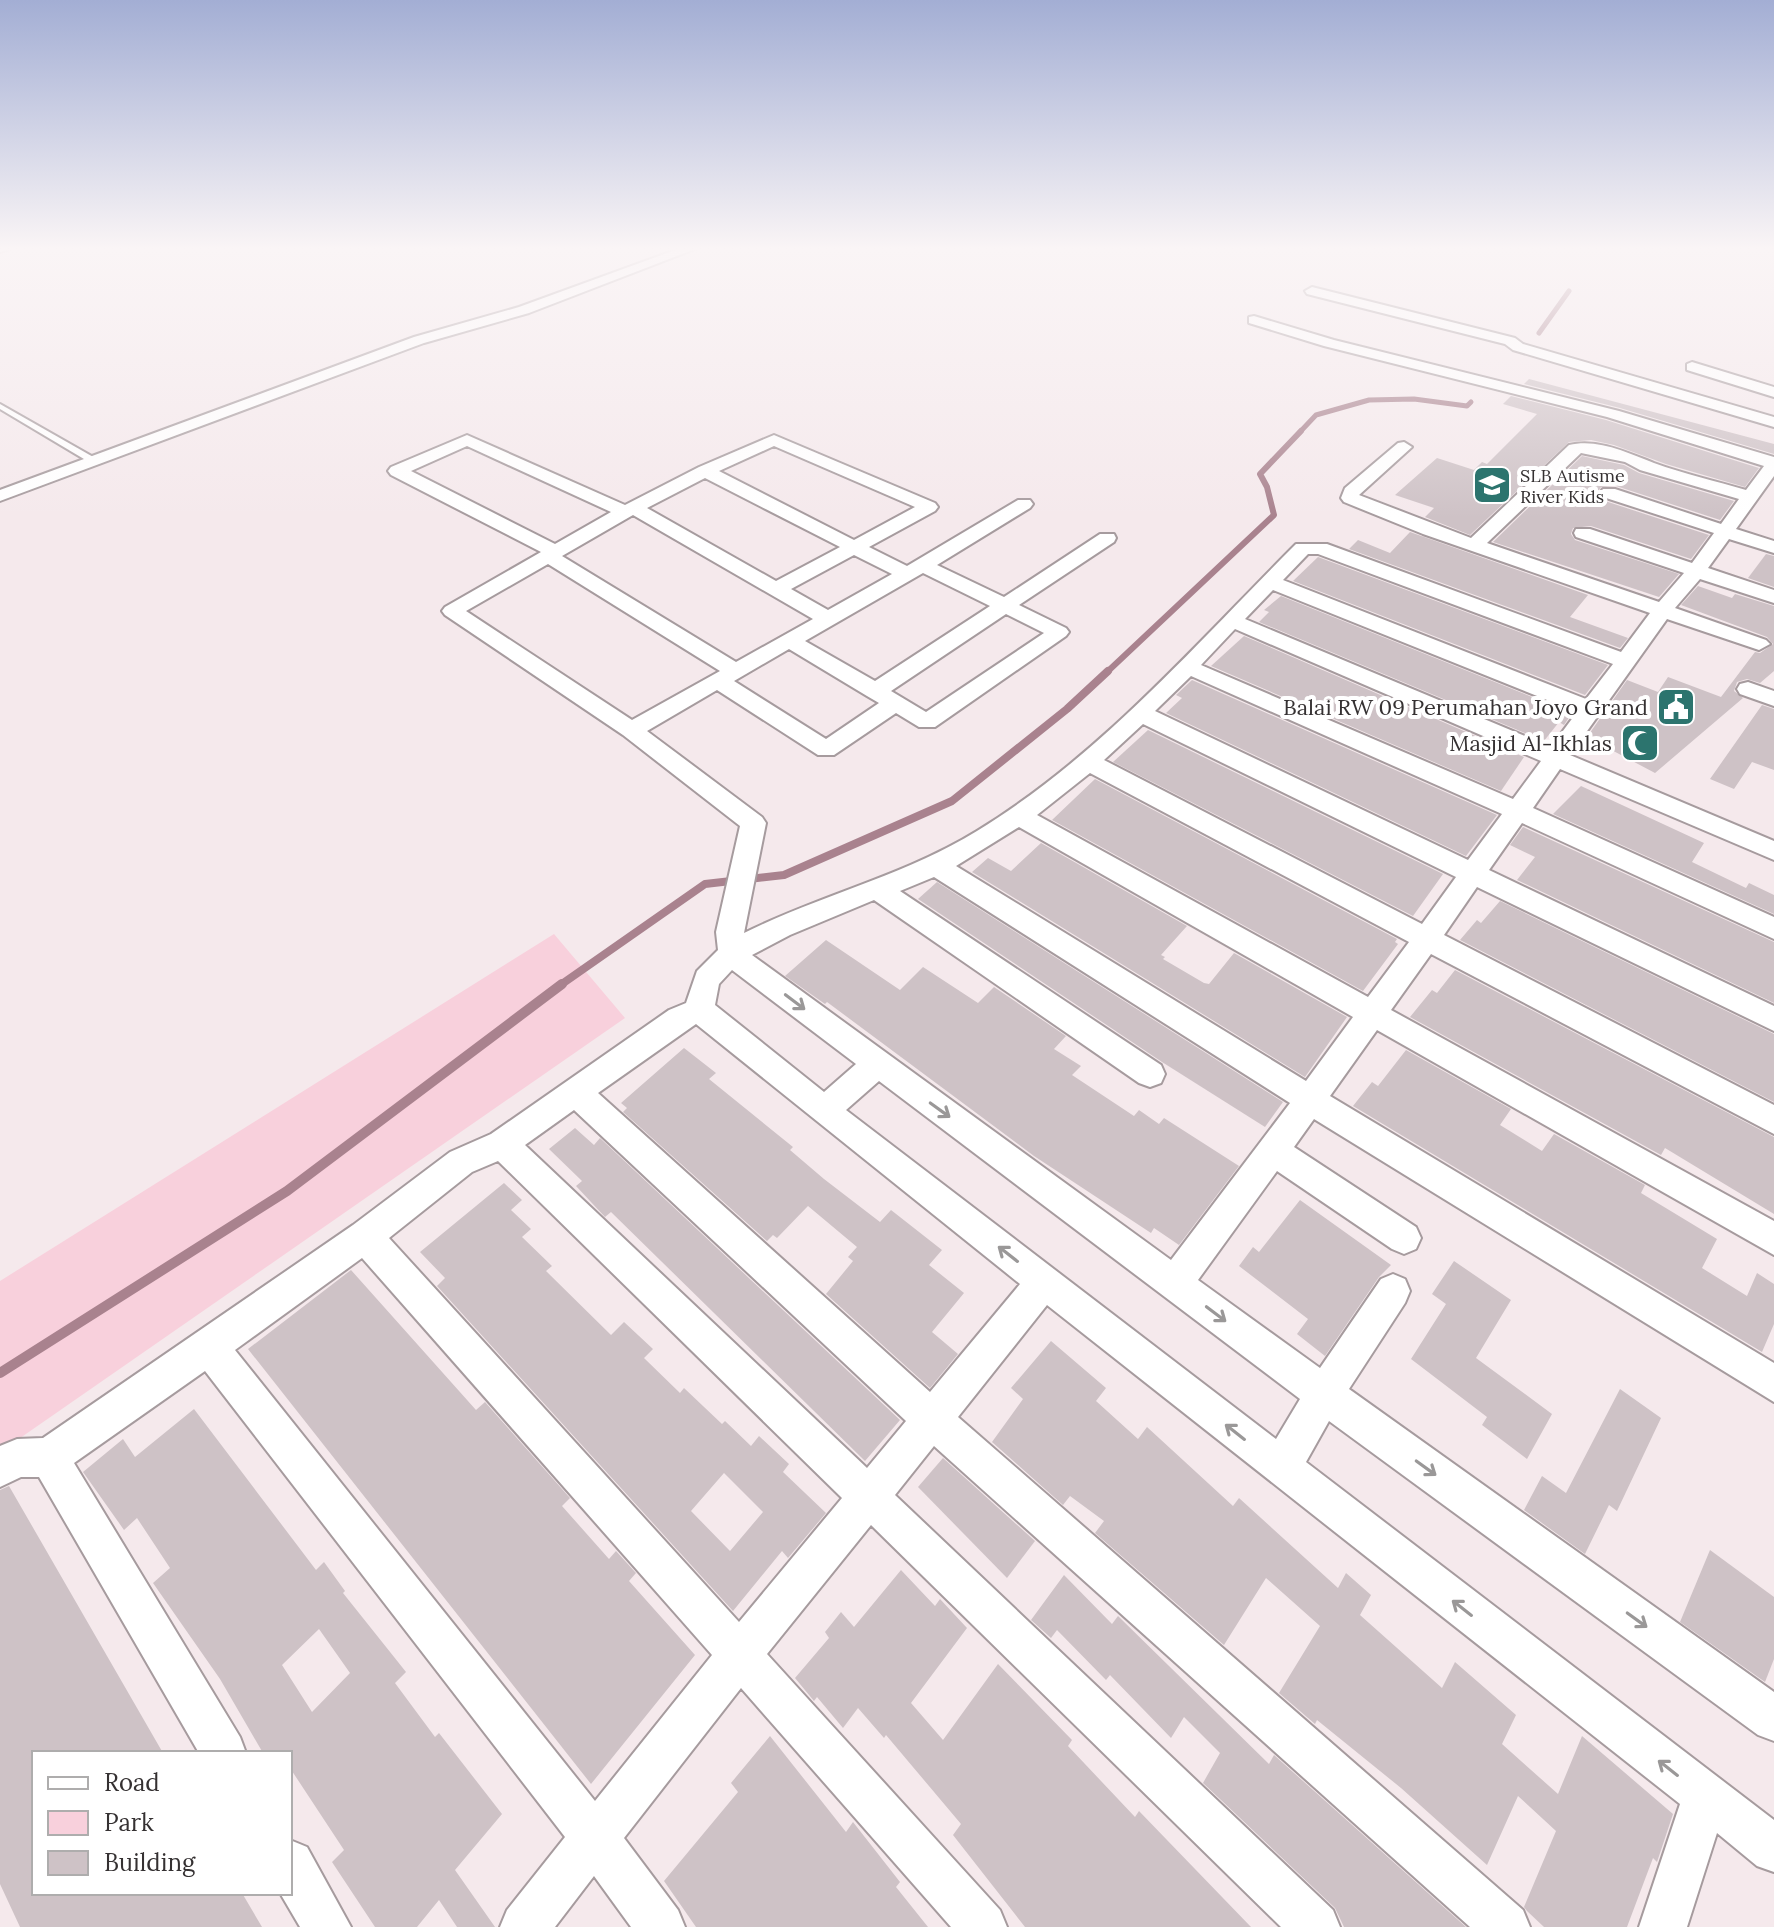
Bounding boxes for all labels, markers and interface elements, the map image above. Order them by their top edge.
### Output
school or university icon: SLB Autisme River Kids [1471,464,1513,506]
place label: SLB Autisme River Kids [1520,464,1625,508]
public building icon: Balai RW 09 Perumahan Joyo Grand [1655,686,1697,728]
place label: Balai RW 09 Perumahan Joyo Grand [1283,693,1648,721]
mosque icon: Masjid Al-Ikhlas [1619,722,1661,764]
place label: Masjid Al-Ikhlas [1449,729,1612,757]
one-way arrow [783,993,805,1010]
one-way arrow [928,1102,950,1118]
one-way arrow [998,1246,1019,1263]
one-way arrow [1205,1306,1227,1323]
one-way arrow [1225,1423,1246,1440]
one-way arrow [1415,1460,1437,1476]
one-way arrow [1452,1600,1473,1617]
one-way arrow [1626,1611,1647,1628]
legend [32,1751,292,1895]
one-way arrow [1657,1759,1679,1776]
text: Road [104,1767,160,1798]
text: Park [104,1807,154,1838]
text: Building [104,1847,196,1878]

